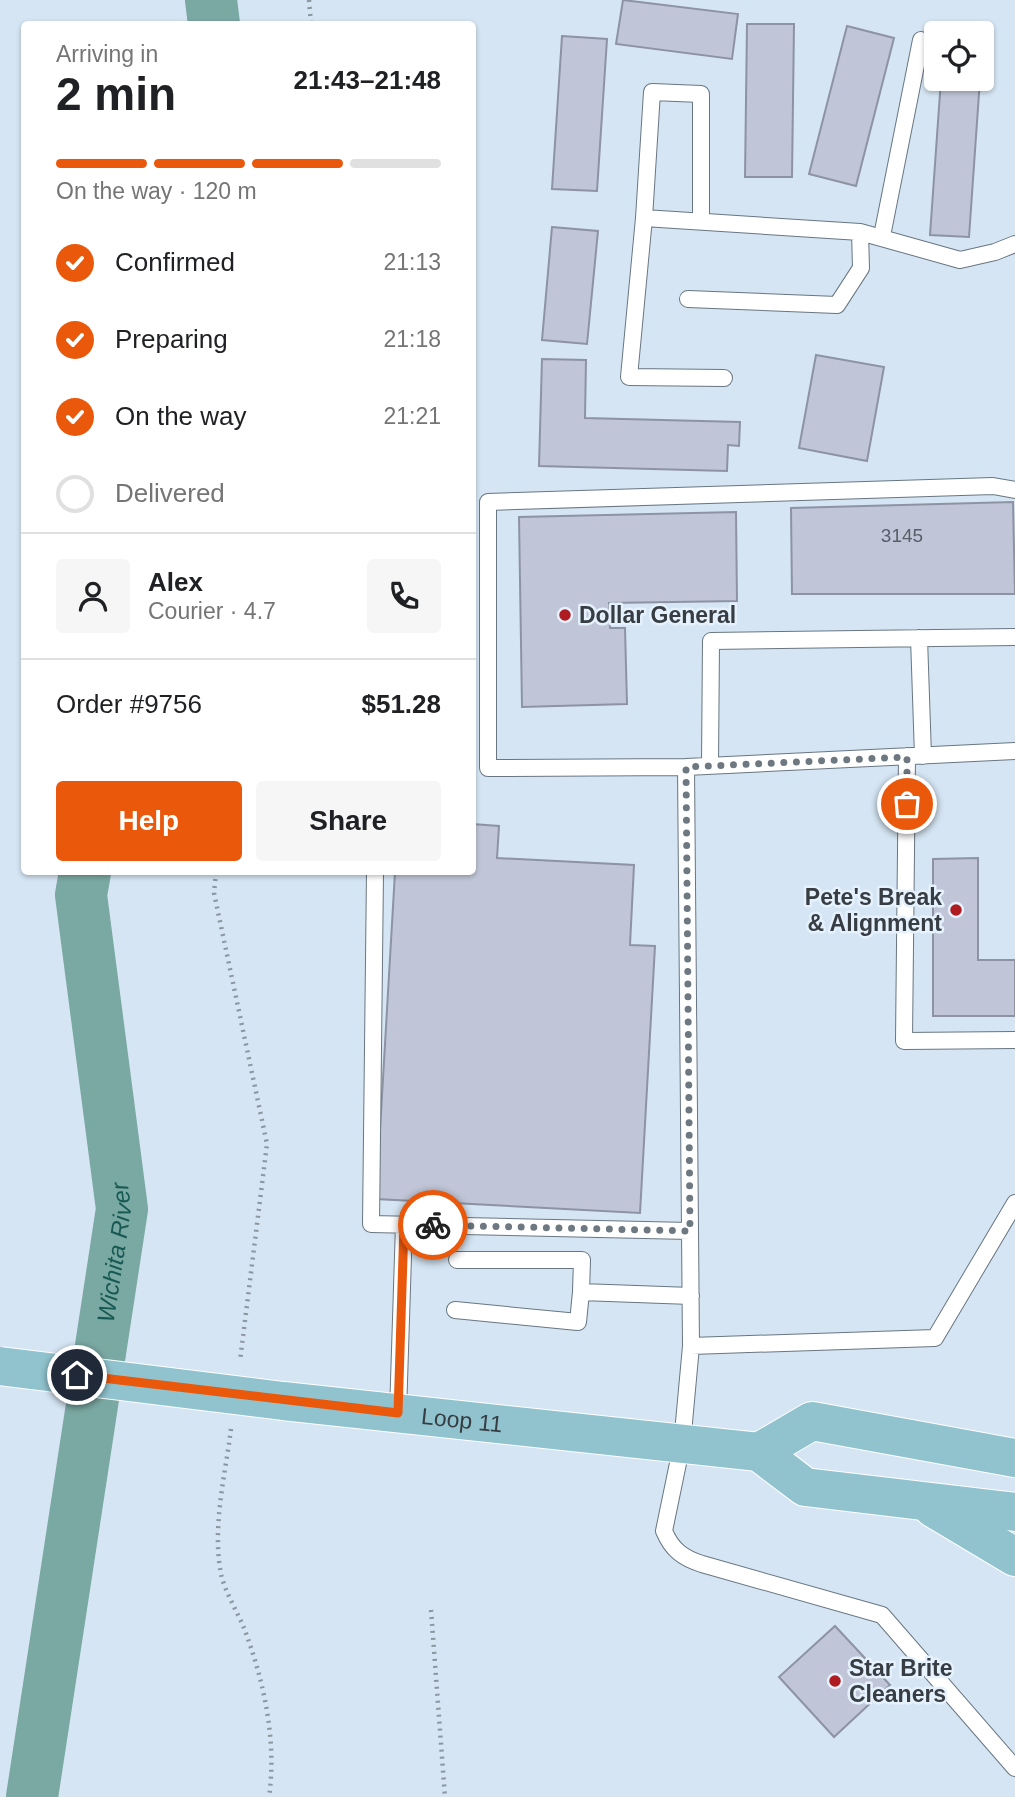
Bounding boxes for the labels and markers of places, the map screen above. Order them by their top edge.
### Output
place label: Dollar General [579,602,736,628]
marker: Dollar General [557,607,573,623]
pin [877,774,937,834]
place label: Pete's Break & Alignment [805,884,942,936]
marker: Pete's Break & Alignment [948,902,964,918]
pin [47,1345,107,1405]
place label: Star Brite Cleaners [849,1655,953,1707]
marker: Star Brite Cleaners [827,1673,843,1689]

